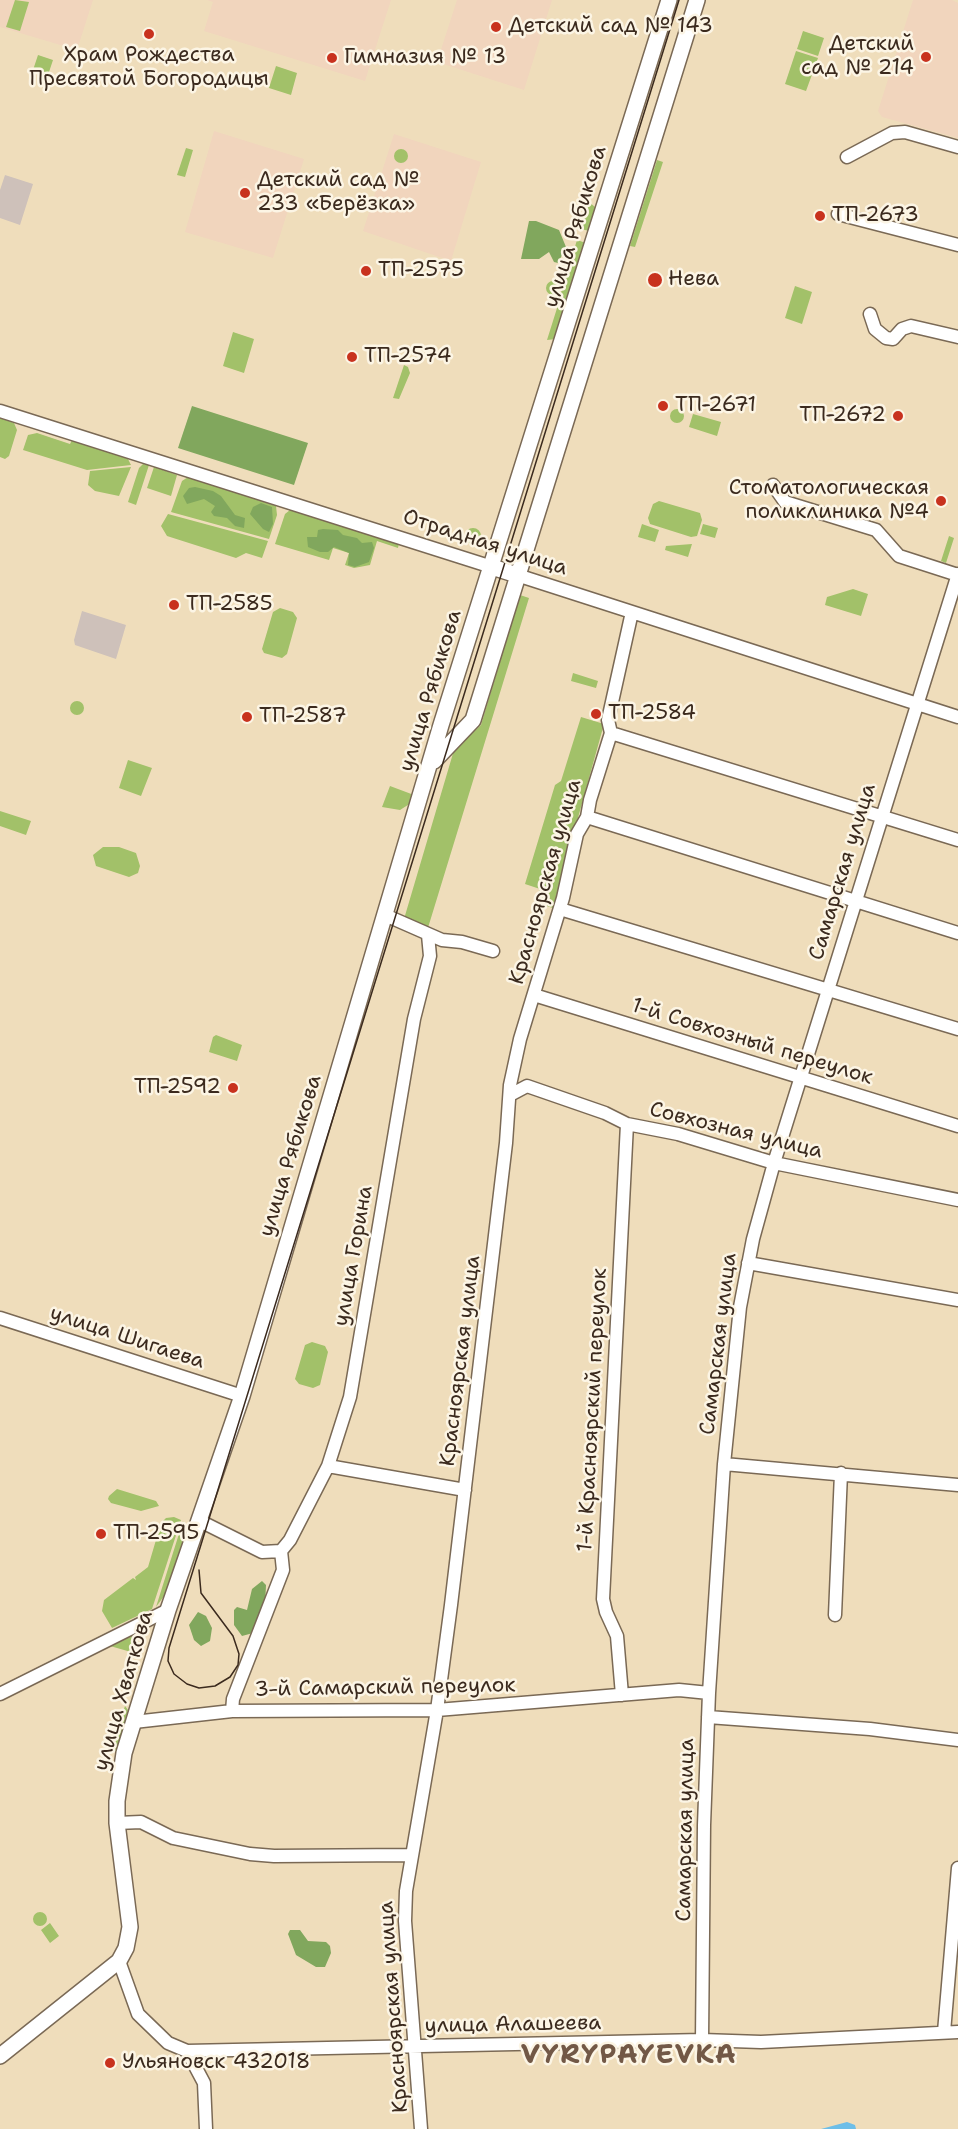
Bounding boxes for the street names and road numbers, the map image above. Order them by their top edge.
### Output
street label: улица Рябикова [539,143,613,311]
street label: Отрадная улица [399,504,571,582]
street label: улица Рябикова [394,607,468,775]
street label: Красноярская улица [505,776,587,988]
street label: Самарская улица [804,781,882,963]
street label: 1-й Совхозный переулок [628,993,876,1091]
street label: улица Рябикова [254,1072,328,1240]
street label: Совхозная улица [647,1097,825,1165]
street label: улица Горина [329,1184,379,1328]
street label: Самарская улица [695,1252,743,1436]
street label: Красноярская улица [436,1254,486,1468]
street label: 1-й Красноярский переулок [573,1267,613,1553]
street label: улица Шигаева [47,1301,207,1375]
street label: улица Хваткова [89,1608,159,1774]
street label: 3-й Самарский переулок [254,1673,516,1703]
street label: Самарская улица [672,1738,700,1922]
street label: Красноярская улица [374,1900,414,2114]
street label: улица Алашеева [425,2011,601,2039]

